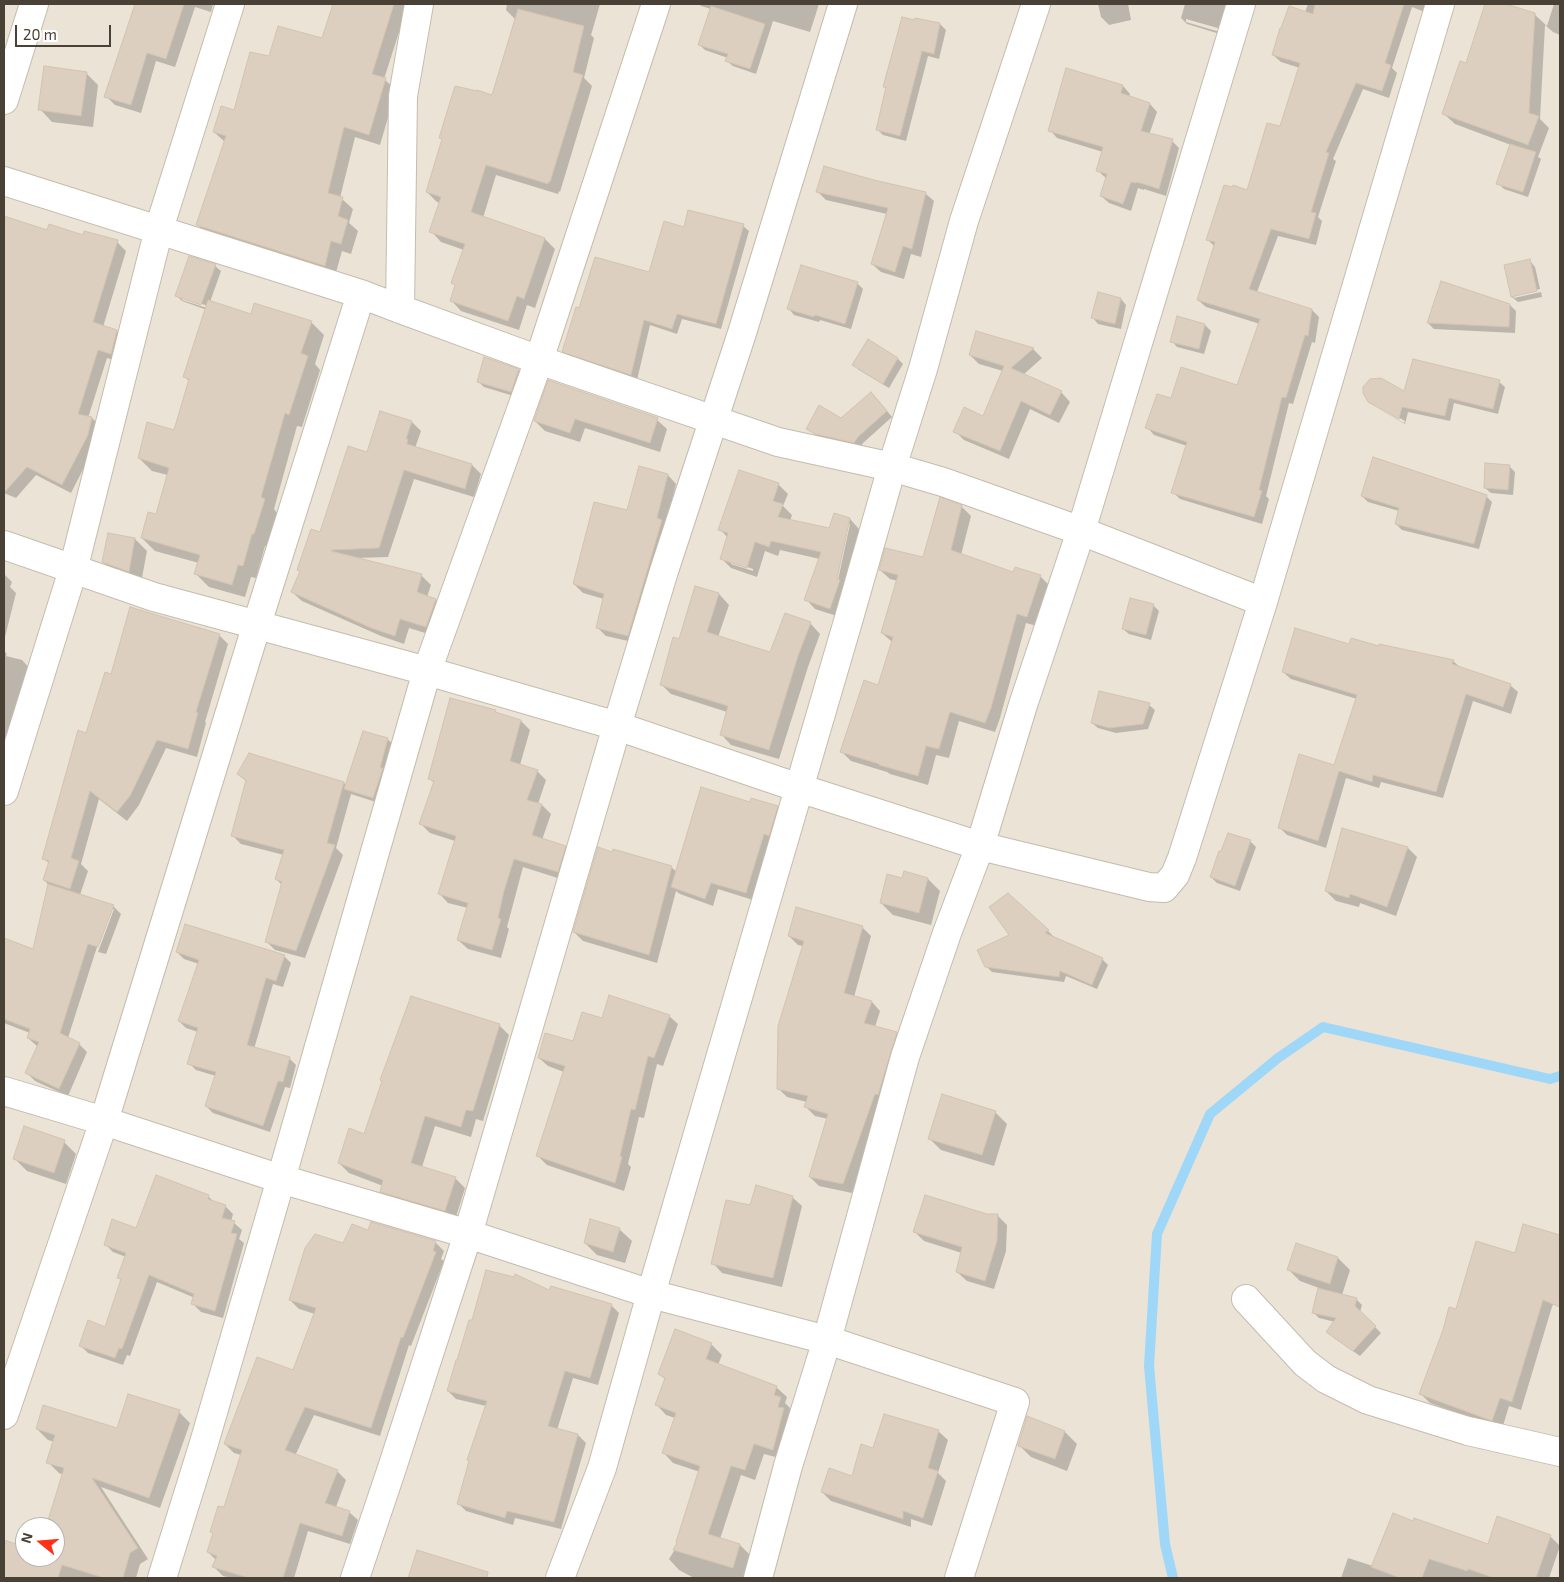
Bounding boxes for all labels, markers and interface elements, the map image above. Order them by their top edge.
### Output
scale bar [18,15,114,47]
text: 20 m [23,25,57,43]
north arrow [15,1517,65,1567]
text: N [17,1530,36,1545]

